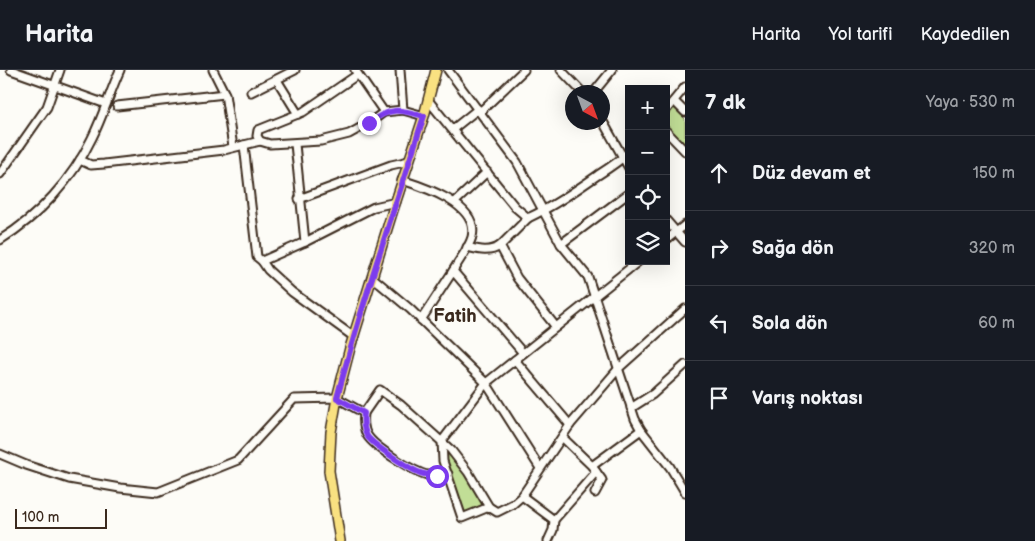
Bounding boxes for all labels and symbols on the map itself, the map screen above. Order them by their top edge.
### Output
north arrow [565,85,610,130]
route end [358,112,381,135]
district label: Fatih [433,305,477,328]
route start [426,465,449,488]
scale bar [15,506,108,529]

